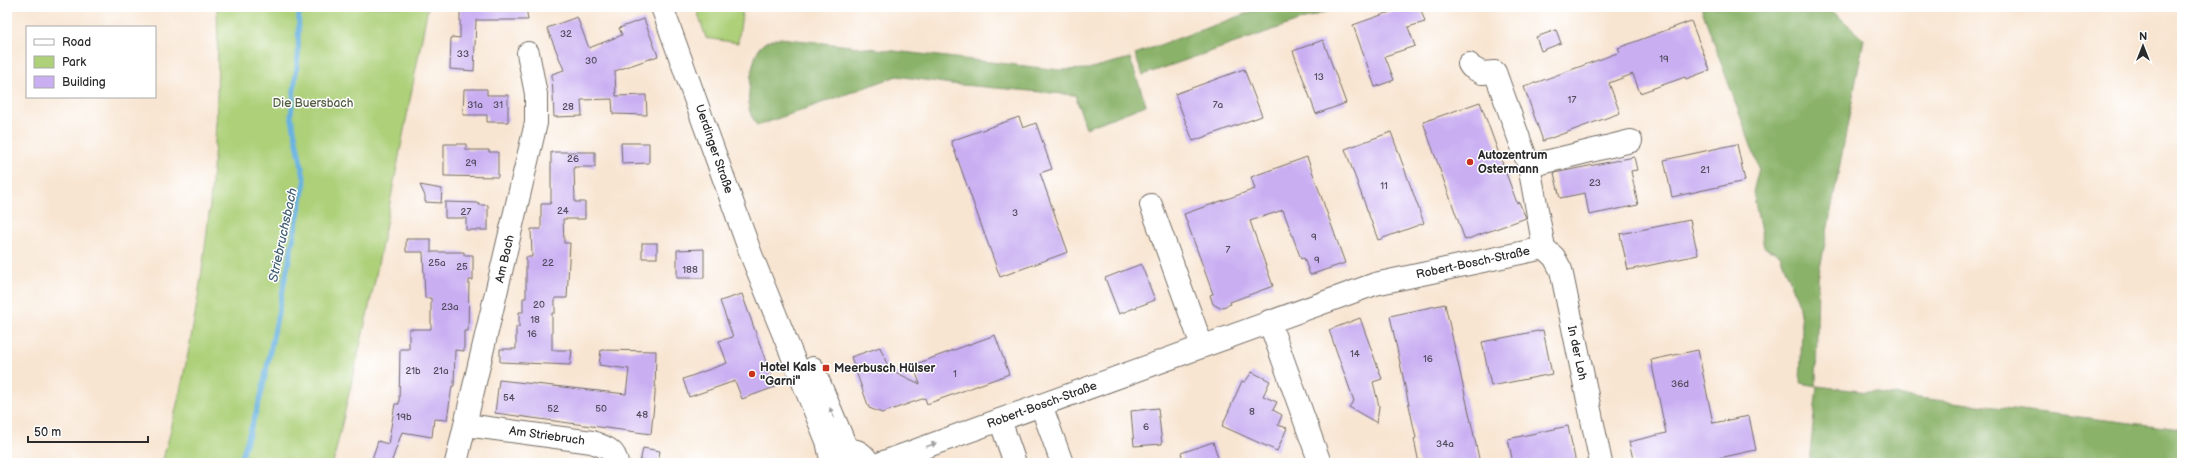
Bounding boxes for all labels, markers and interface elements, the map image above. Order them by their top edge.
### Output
legend [26,26,156,98]
north arrow [2123,26,2163,66]
house number: 32 [560,28,572,40]
text: N [2139,30,2147,43]
text: Road [62,35,91,50]
house number: 33 [457,48,469,60]
house number: 19 [1659,53,1669,65]
text: Park [62,55,86,70]
house number: 30 [585,55,597,67]
house number: 13 [1314,71,1324,83]
text: Building [62,75,106,90]
house number: 17 [1568,94,1576,106]
park label: Die Buersbach [273,96,354,111]
house number: 31a [467,99,483,111]
house number: 31 [493,99,503,111]
house number: 7a [1213,99,1224,111]
house number: 28 [562,101,574,113]
street label: Uerdinger Straße [692,102,736,196]
place label: Autozentrum Ostermann [1477,148,1547,177]
house number: 26 [567,153,579,165]
house number: 29 [465,157,477,169]
marker: Autozentrum Ostermann [1465,157,1475,167]
house number: 21 [1700,164,1710,176]
house number: 23 [1589,177,1601,189]
house number: 11 [1380,180,1388,192]
water label: Striebruchsbach [265,186,301,284]
house number: 24 [557,205,569,217]
house number: 27 [461,206,471,218]
house number: 3 [1012,207,1018,219]
house number: 9 [1311,231,1317,243]
street label: Am Bach [492,233,518,284]
house number: 7 [1226,244,1231,256]
street label: Robert-Bosch-Straße [1415,244,1531,282]
house number: 9 [1314,254,1320,266]
house number: 25a [428,257,446,269]
house number: 22 [542,257,554,269]
house number: 25 [456,261,468,273]
house number: 188 [682,264,698,276]
house number: 20 [533,299,545,311]
house number: 23a [441,301,459,313]
house number: 18 [530,314,540,326]
street label: In der Loh [1564,324,1590,382]
house number: 16 [527,328,537,340]
house number: 14 [1350,348,1360,360]
house number: 16 [1423,353,1433,365]
place label: Hotel Kals "Garni" [760,360,816,389]
place label: Meerbusch Hülser [834,361,935,376]
marker: Meerbusch Hülser [821,363,831,373]
house number: 21b [405,365,421,377]
house number: 21a [433,365,449,377]
house number: 1 [953,368,957,380]
marker: Hotel Kals "Garni" [747,369,757,379]
street label: Robert-Bosch-Straße [985,378,1099,432]
house number: 36d [1671,378,1689,390]
house number: 54 [503,392,515,404]
house number: 52 [547,403,559,415]
house number: 50 [595,403,607,415]
house number: 8 [1249,406,1255,418]
one-way arrow [829,407,836,419]
house number: 48 [636,409,648,421]
house number: 19b [396,411,412,423]
scale bar [28,418,148,444]
house number: 6 [1143,421,1149,433]
street label: Am Striebruch [508,423,586,449]
text: 50 m [34,425,61,440]
house number: 34a [1436,438,1454,450]
one-way arrow [925,442,937,448]

